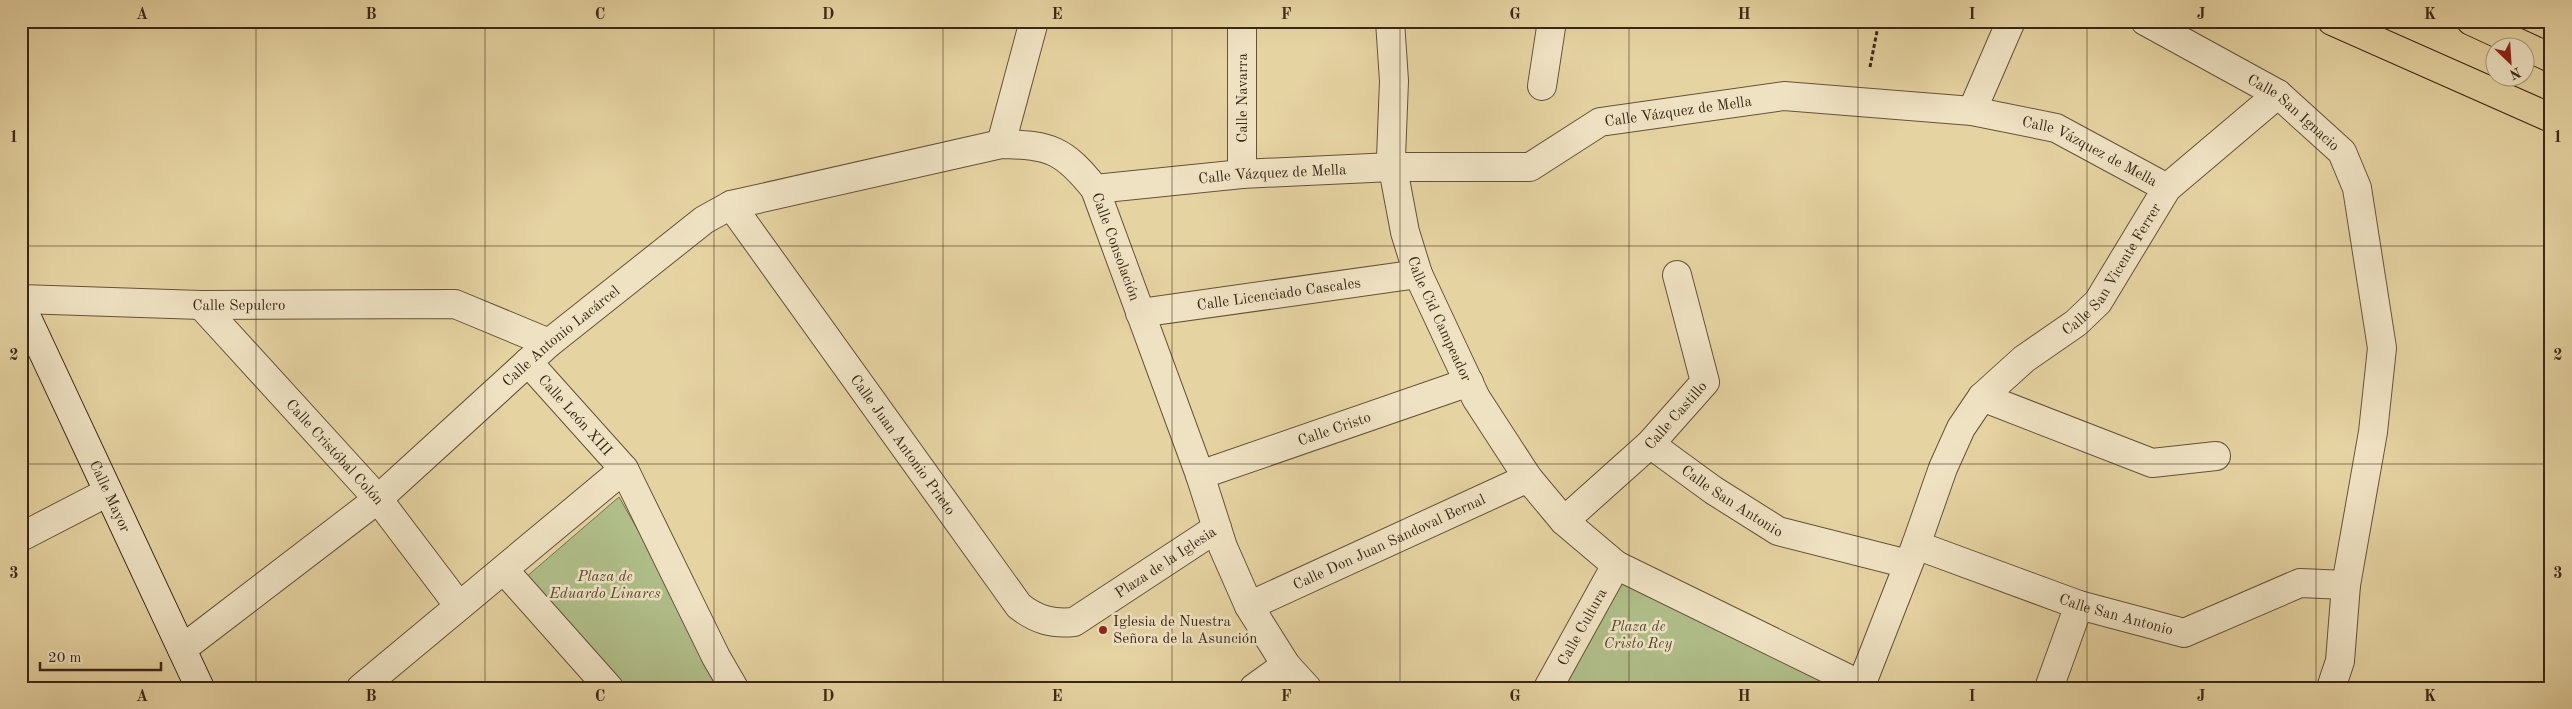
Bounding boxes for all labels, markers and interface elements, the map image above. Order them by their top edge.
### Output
text: A [136,7,148,23]
text: B [365,7,377,23]
text: C [595,7,605,23]
text: D [822,7,834,23]
text: E [1051,7,1063,23]
text: F [1281,7,1292,23]
text: G [1509,7,1521,23]
text: H [1737,7,1751,23]
text: I [1968,7,1976,23]
text: J [2197,7,2206,23]
text: K [2424,7,2436,23]
north arrow [2484,38,2534,88]
street label: Calle Navarra [1236,53,1251,143]
text: N [2507,64,2523,82]
street label: Calle San Ignacio [2244,73,2341,154]
street label: Calle Vázquez de Mella [1604,95,1753,130]
street label: Calle Vázquez de Mella [2020,115,2160,190]
text: 1 [9,130,19,146]
text: 1 [2553,130,2563,146]
street label: Calle Vázquez de Mella [1198,163,1347,187]
street label: Calle Consolación [1088,191,1141,303]
street label: Calle San Vicente Ferrer [2060,201,2165,339]
street label: Calle Cid Campeador [1404,255,1473,384]
street label: Calle Licenciado Cascales [1196,276,1362,314]
street label: Calle Antonio Lacárcel [500,284,623,390]
street label: Calle Sepulcro [192,299,285,314]
text: 2 [9,348,19,364]
text: 2 [2553,348,2563,364]
street label: Calle León XIII [534,373,614,459]
street label: Calle Juan Antonio Prieto [847,373,957,518]
street label: Calle Castillo [1643,379,1711,453]
street label: Calle Cristóbal Colón [282,397,386,508]
street label: Calle Cristo [1296,410,1373,450]
street label: Calle Mayor [86,459,132,535]
street label: Calle San Antonio [1678,463,1783,541]
street label: Calle Don Juan Sandoval Bernal [1291,493,1488,594]
street label: Plaza de la Iglesia [1113,524,1220,602]
text: 3 [9,566,19,582]
text: 3 [2553,566,2563,582]
park label: Plaza de Eduardo Linares [548,570,661,602]
street label: Calle Cultura [1556,586,1611,669]
street label: Calle San Antonio [2057,592,2174,639]
place label: Iglesia de Nuestra Señora de la Asunción [1113,615,1257,647]
park label: Plaza de Cristo Rey [1604,620,1673,652]
marker: Iglesia de Nuestra Señora de la Asunción [1097,624,1109,636]
scale bar [40,639,161,671]
text: 20 m [48,651,82,666]
text: A [136,689,148,705]
text: B [365,689,377,705]
text: C [595,689,605,705]
text: D [822,689,834,705]
text: E [1051,689,1063,705]
text: F [1281,689,1292,705]
text: G [1509,689,1521,705]
text: H [1737,689,1751,705]
text: I [1968,689,1976,705]
text: J [2197,689,2206,705]
text: K [2424,689,2436,705]

